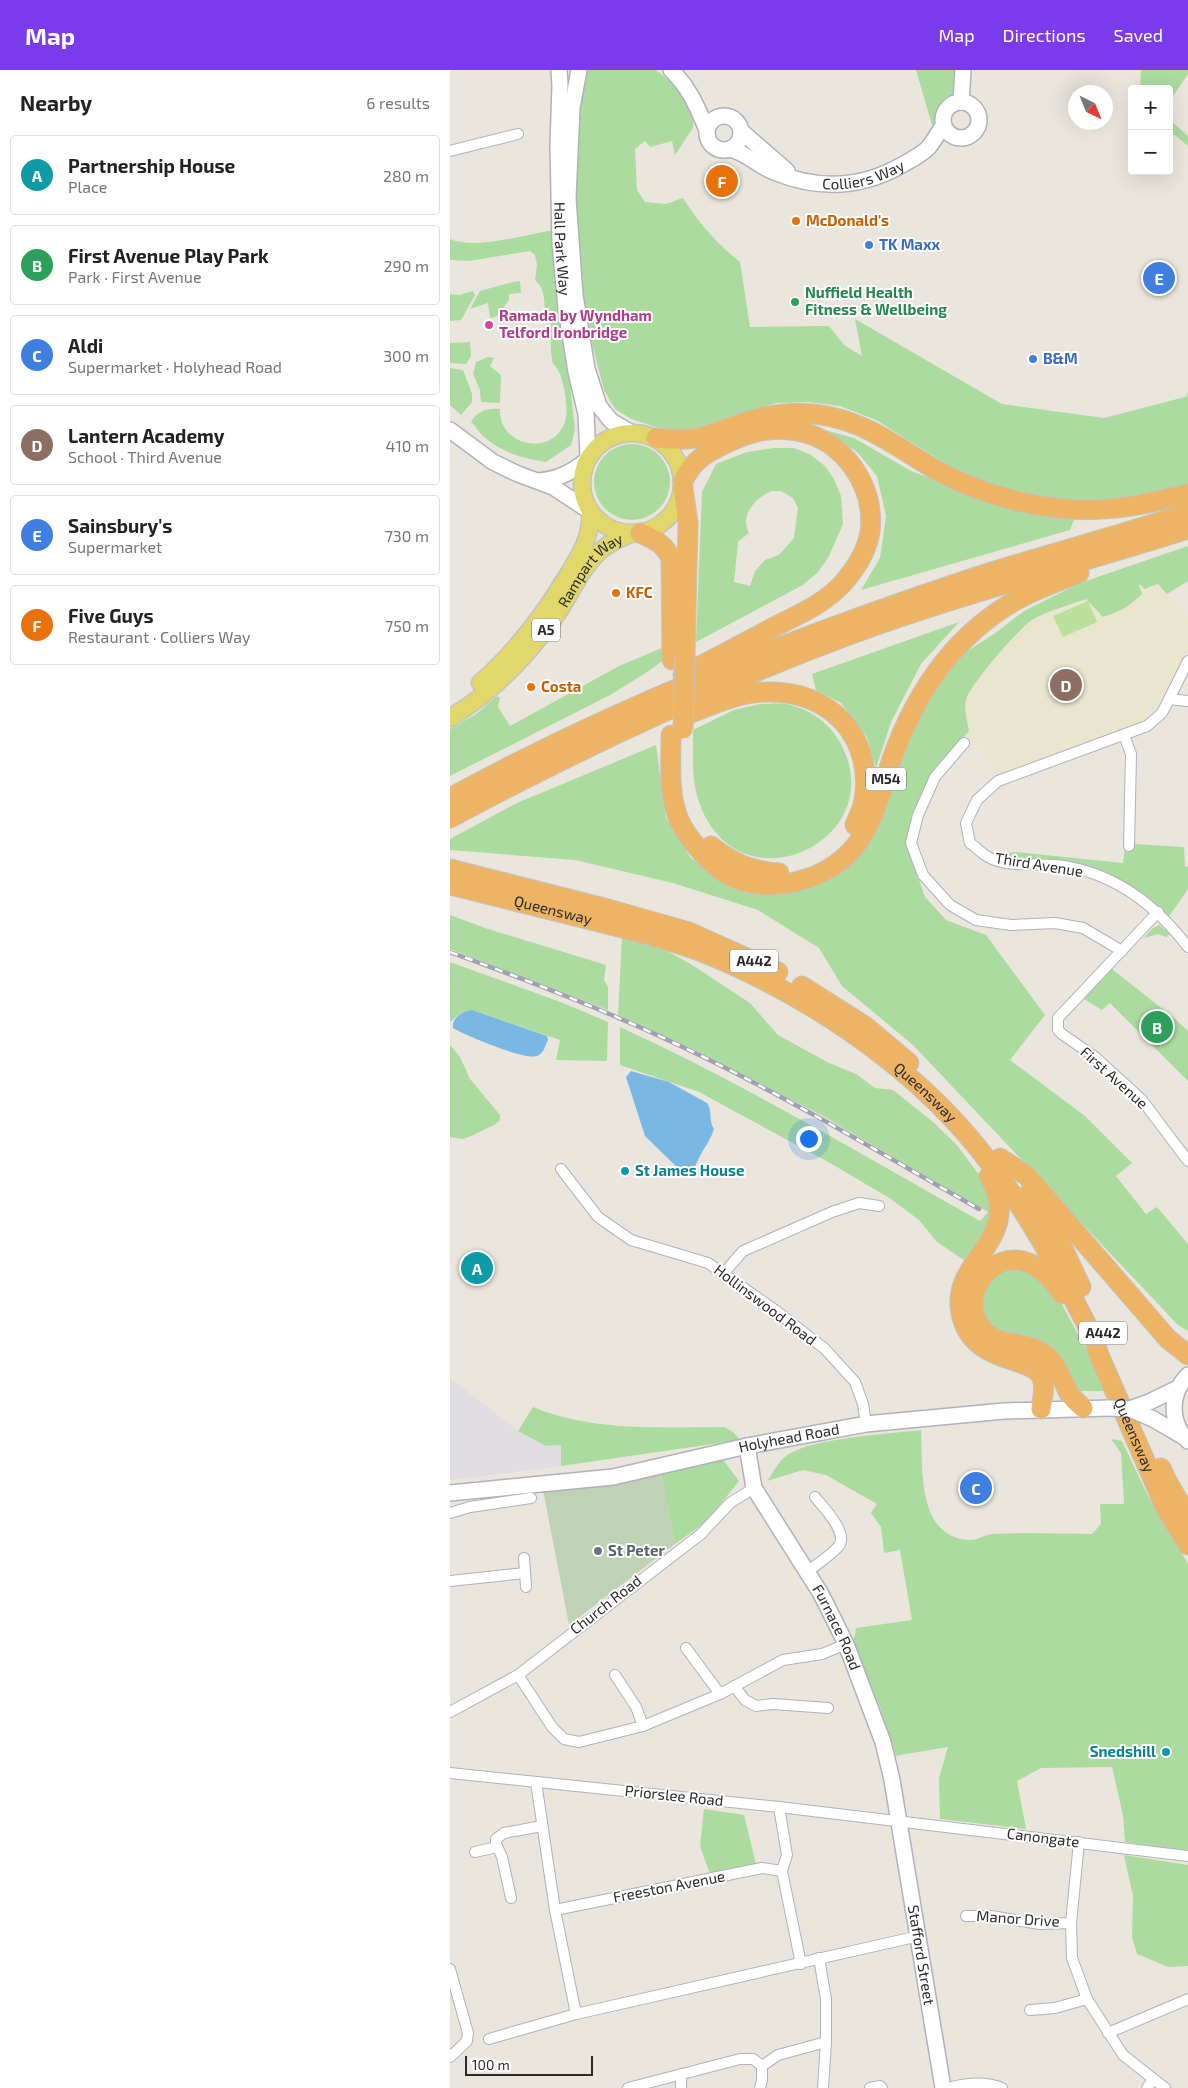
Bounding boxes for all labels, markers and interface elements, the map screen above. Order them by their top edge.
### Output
text: Map [25,21,75,50]
text: Map [938,24,975,46]
text: Directions [1003,24,1086,46]
text: Saved [1114,24,1163,46]
north arrow [1068,85,1113,130]
map controls [1128,85,1173,175]
button: + [1128,85,1173,130]
text: Nearby [20,90,92,115]
text: 6 results [366,93,430,112]
button: − [1128,130,1173,175]
text: Partnership House [68,154,235,177]
street label: Colliers Way [822,156,907,192]
pin: F [706,162,738,200]
text: A [32,166,42,185]
text: 280 m [383,166,429,185]
text: Place [68,177,107,196]
street label: Hall Park Way [551,202,575,297]
place label: McDonald's [806,211,889,229]
marker: McDonald's [790,215,802,227]
place label: TK Maxx [879,235,940,253]
marker: TK Maxx [863,239,875,251]
text: First Avenue Play Park [68,244,269,267]
text: B [32,256,42,275]
text: 290 m [384,256,429,275]
pin: E [1143,259,1175,297]
text: Park · First Avenue [68,267,202,286]
place label: Nuffield Health Fitness & Wellbeing [805,283,947,318]
marker: Nuffield Health Fitness & Wellbeing [789,296,801,308]
place label: Ramada by Wyndham Telford Ironbridge [499,306,652,341]
marker: Ramada by Wyndham Telford Ironbridge [483,319,495,331]
text: Aldi [68,334,103,357]
text: C [32,346,42,365]
text: 300 m [383,346,429,365]
place label: B&M [1043,349,1078,367]
marker: B&M [1027,353,1039,365]
text: Supermarket · Holyhead Road [68,357,282,376]
text: Lantern Academy [68,424,225,447]
text: D [32,436,42,455]
text: 410 m [386,436,429,455]
text: School · Third Avenue [68,447,222,466]
text: Sainsbury's [68,514,172,537]
text: E [32,526,42,545]
text: 730 m [385,526,429,545]
street label: Rampart Way [554,529,625,610]
text: Supermarket [68,537,162,556]
place label: KFC [626,583,653,601]
marker: KFC [610,587,622,599]
text: Five Guys [68,604,154,627]
text: F [33,616,41,635]
text: 750 m [385,616,429,635]
road number: A5 [532,618,560,642]
text: Restaurant · Colliers Way [68,627,250,646]
pin: D [1050,666,1082,704]
place label: Costa [541,677,581,695]
marker: Costa [525,681,537,693]
road number: M54 [866,768,906,791]
street label: Third Avenue [994,848,1084,880]
street label: Queensway [512,891,594,928]
road number: A442 [730,949,778,972]
pin: B [1141,1008,1173,1046]
street label: First Avenue [1077,1042,1152,1112]
street label: Queensway [890,1058,961,1126]
your location [796,1126,822,1152]
place label: St James House [635,1161,744,1179]
marker: St James House [619,1165,631,1177]
pin: A [461,1249,493,1287]
street label: Hollinswood Road [711,1260,820,1349]
road number: A442 [1079,1322,1127,1344]
street label: Queensway [1110,1395,1159,1475]
street label: Holyhead Road [737,1419,841,1456]
pin: C [960,1469,992,1507]
place label: St Peter [608,1541,665,1559]
marker: St Peter [592,1545,604,1557]
street label: Church Road [566,1571,645,1638]
street label: Furnace Road [809,1581,865,1672]
place label: Snedshill [1090,1742,1156,1760]
marker: Snedshill [1160,1746,1172,1758]
street label: Priorslee Road [624,1781,724,1809]
street label: Canongate [1006,1824,1080,1850]
street label: Freeston Avenue [611,1866,726,1906]
street label: Stafford Street [905,1904,939,2006]
street label: Manor Drive [976,1906,1060,1930]
scale bar [465,2053,592,2076]
text: 100 m [472,2056,510,2073]

